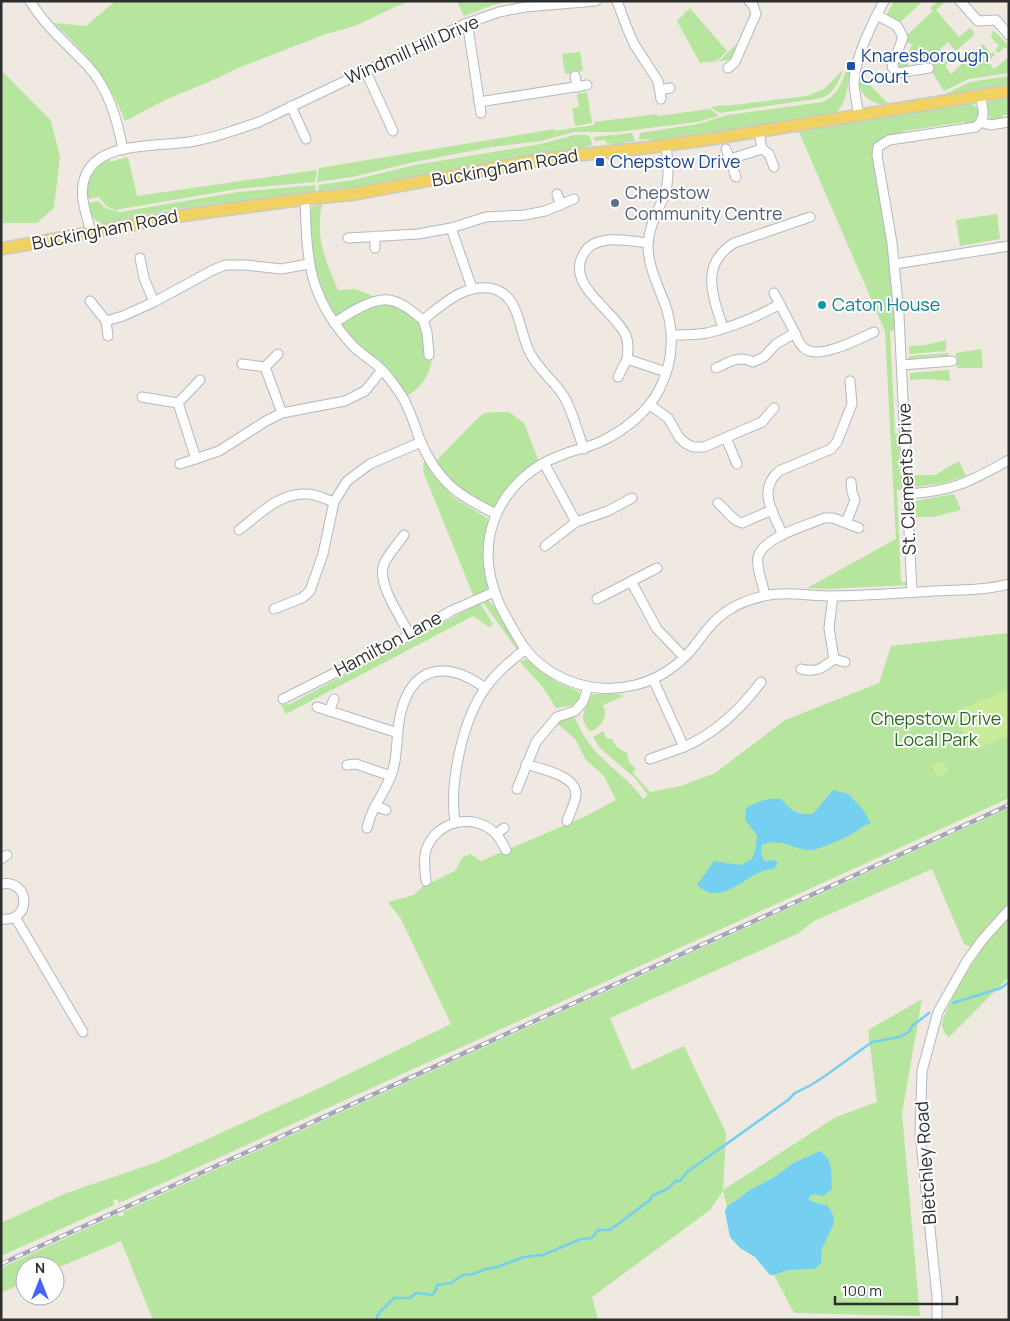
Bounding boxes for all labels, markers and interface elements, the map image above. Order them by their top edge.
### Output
street label: Windmill Hill Drive [341,9,482,89]
place label: Knaresborough Court [861,43,989,88]
marker: Knaresborough Court [845,60,857,72]
street label: Buckingham Road [430,142,580,192]
place label: Chepstow Drive [610,149,740,173]
marker: Chepstow Drive [594,156,606,168]
place label: Chepstow Community Centre [625,180,783,225]
marker: Chepstow Community Centre [609,197,621,209]
street label: Buckingham Road [30,203,180,255]
place label: Caton House [832,292,940,316]
marker: Caton House [816,299,828,311]
street label: St. Clements Drive [891,403,921,556]
street label: Hamilton Lane [330,605,445,681]
park label: Chepstow Drive Local Park [871,706,1001,751]
street label: Bletchley Road [909,1101,941,1226]
north arrow [15,1256,65,1306]
text: N [35,1258,45,1277]
scale bar [835,1274,958,1306]
text: 100 m [842,1280,882,1301]

